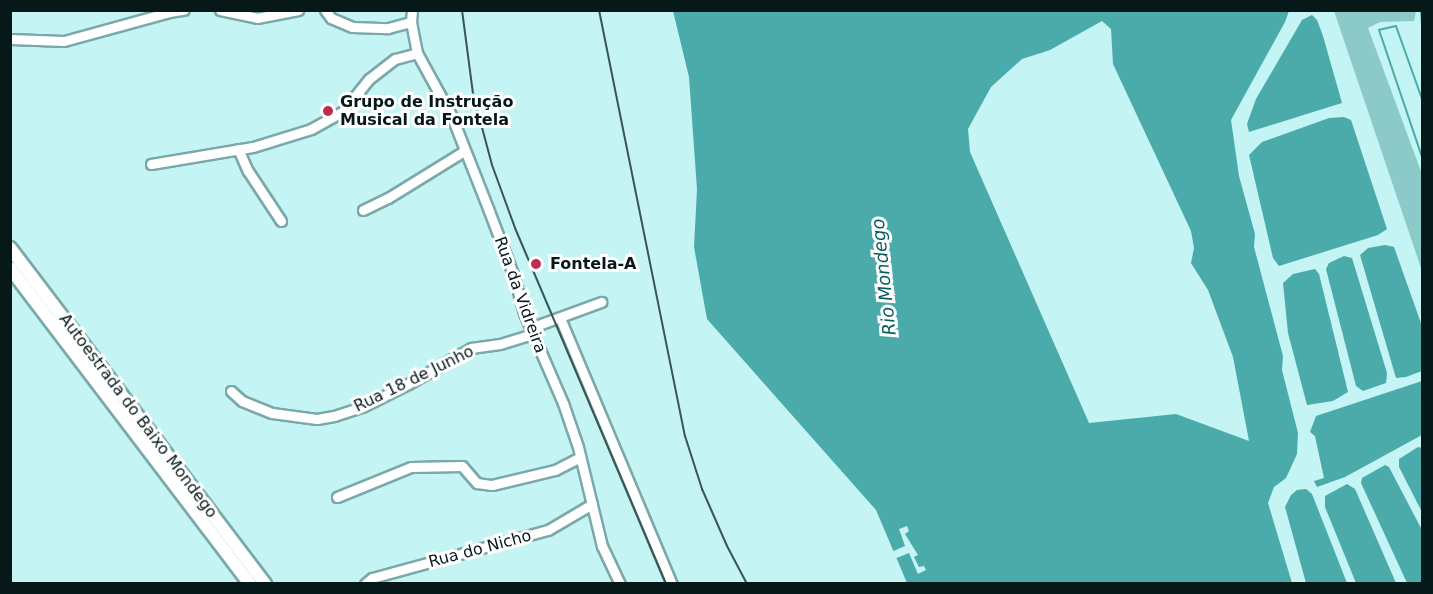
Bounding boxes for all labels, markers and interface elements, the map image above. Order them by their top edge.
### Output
place label: Grupo de Instrução Musical da Fontela [340,92,513,130]
marker: Grupo de Instrução Musical da Fontela [321,104,335,118]
water label: Rio Mondego [867,218,901,336]
street label: Rua da Vidreira [490,234,550,356]
place label: Fontela-A [550,254,636,274]
marker: Fontela-A [527,255,545,273]
street label: Autoestrada do Baixo Mondego [55,310,221,522]
street label: Rua 18 de Junho [351,342,477,416]
street label: Rua do Nicho [427,526,533,572]

